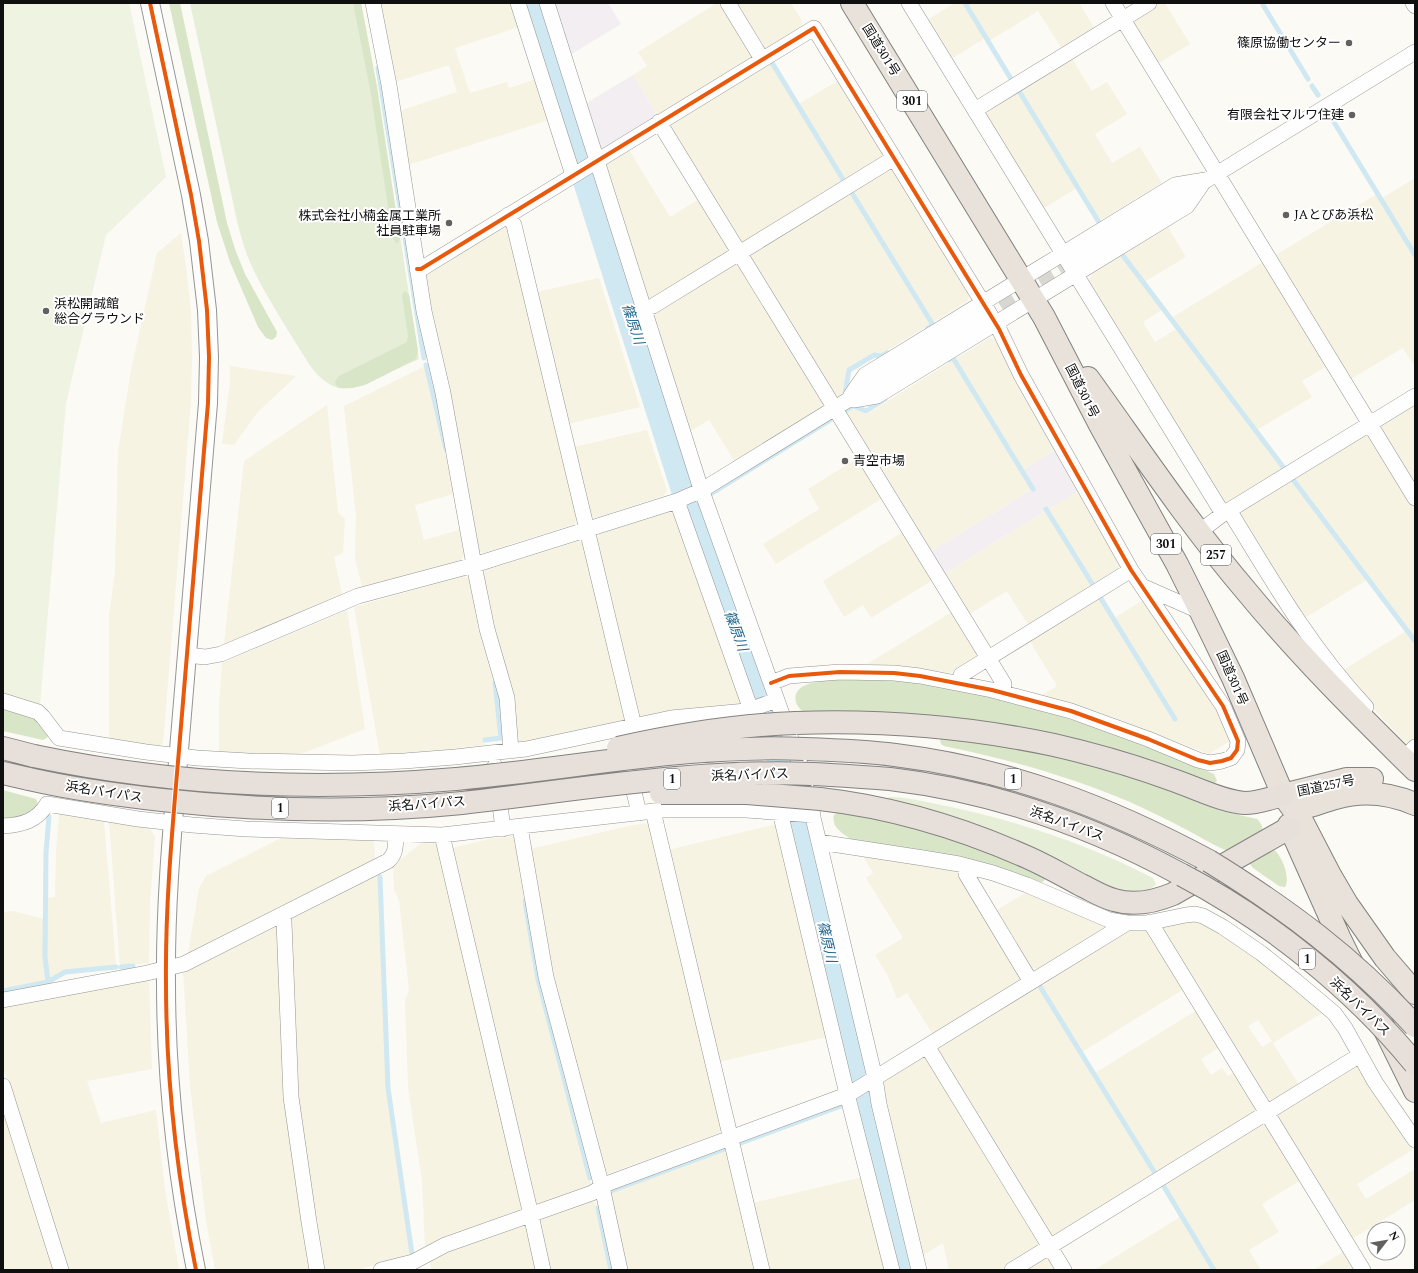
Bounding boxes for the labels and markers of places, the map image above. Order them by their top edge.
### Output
place label: 篠原協働センター [1237,33,1341,53]
marker: 篠原協働センター [1344,38,1354,48]
place label: 有限会社マルワ住建 [1227,105,1344,125]
marker: 有限会社マルワ住建 [1347,110,1357,120]
place label: JAとぴあ浜松 [1294,205,1373,225]
place label: 株式会社小楠金属工業所 社員駐車場 [298,206,441,241]
marker: JAとぴあ浜松 [1281,210,1291,220]
marker: 株式会社小楠金属工業所 社員駐車場 [444,218,454,228]
place label: 浜松開誠館 総合グラウンド [54,294,145,329]
marker: 浜松開誠館 総合グラウンド [41,306,51,316]
place label: 青空市場 [853,451,905,471]
marker: 青空市場 [840,456,850,466]

